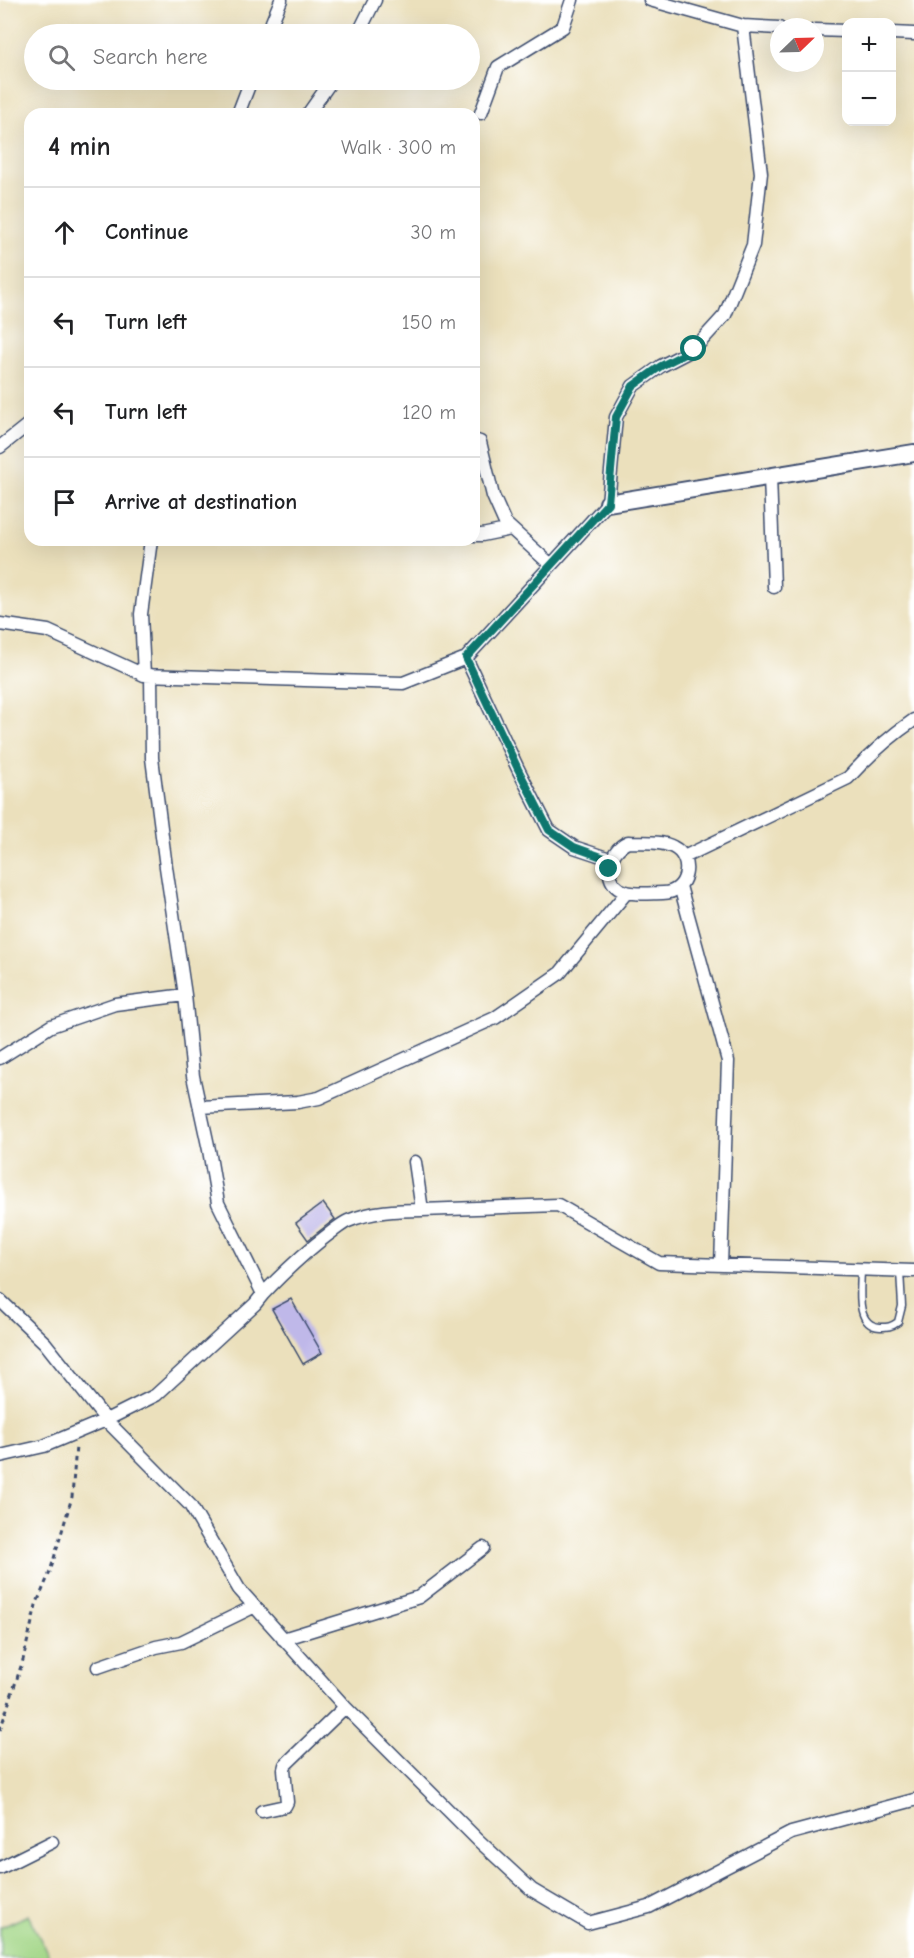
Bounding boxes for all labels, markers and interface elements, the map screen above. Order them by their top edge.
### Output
north arrow [770,18,824,72]
map controls [842,18,896,126]
button: + [842,18,896,72]
search box [24,24,480,90]
icon: search [45,41,78,74]
text: Search here [93,44,208,70]
button: − [842,72,896,126]
text: 4 min [48,132,111,162]
text: Walk · 300 m [341,136,456,159]
icon: ahead [48,216,81,249]
text: Continue [105,219,188,245]
text: 30 m [410,221,456,244]
icon: left [48,306,81,339]
text: Turn left [105,309,187,335]
text: 150 m [402,311,456,334]
route start [680,335,706,361]
icon: left [48,396,81,429]
text: Turn left [105,399,187,425]
text: 120 m [402,401,456,424]
icon: arrive [48,486,81,519]
text: Arrive at destination [105,489,297,515]
route end [595,855,621,881]

